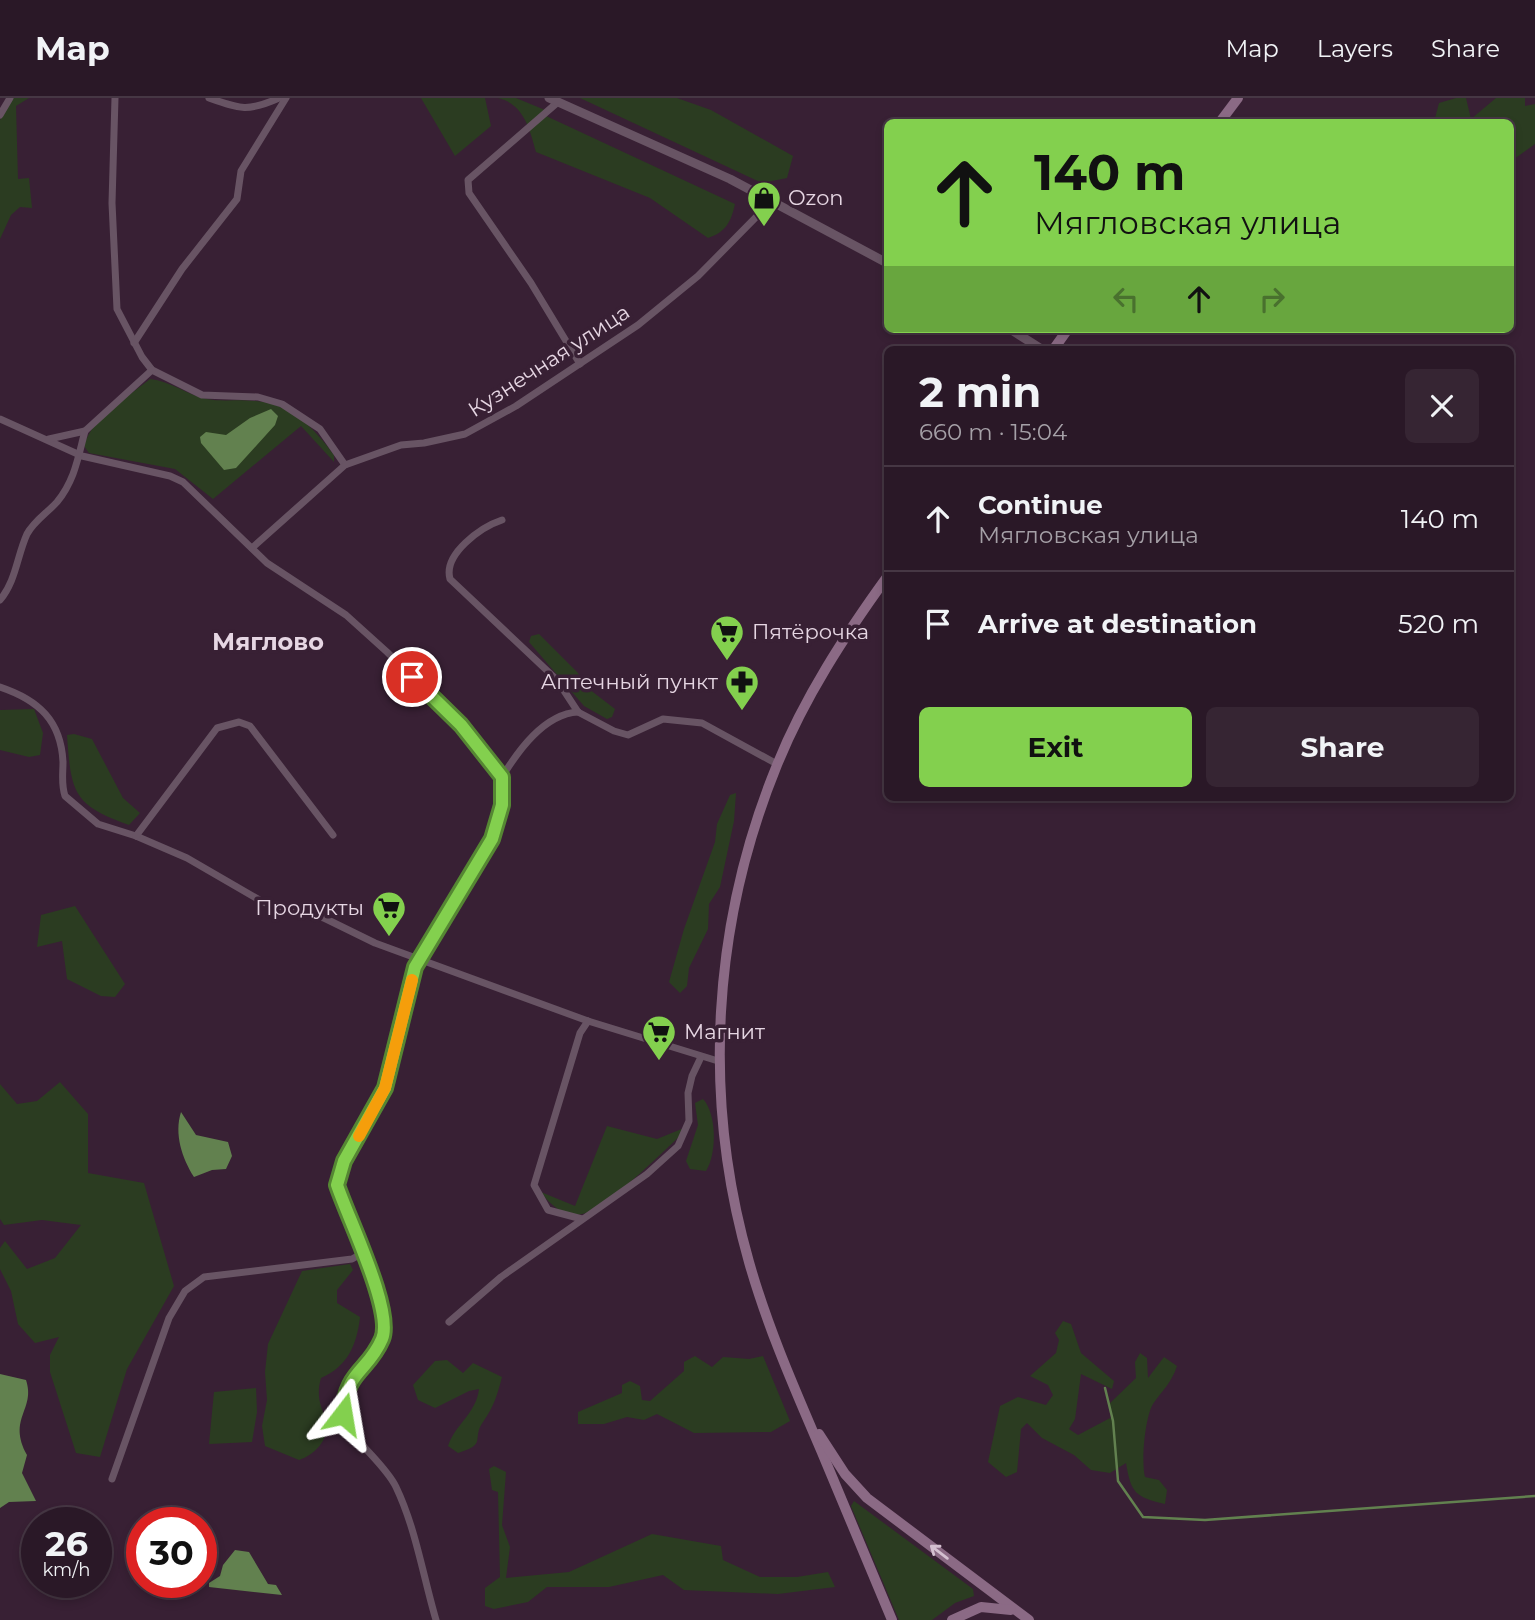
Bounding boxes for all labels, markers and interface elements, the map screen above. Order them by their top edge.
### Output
text: Map [35,28,110,68]
text: Map [1225,34,1279,63]
text: Layers [1317,34,1393,63]
text: Share [1431,34,1500,63]
text: 140 m [1034,143,1186,202]
icon: ahead [919,147,1010,238]
shop icon: Ozon [745,179,783,228]
place label: Ozon [788,185,844,210]
text: Мягловская улица [1034,203,1341,242]
icon: left [1107,280,1145,318]
icon: ahead [1180,280,1218,318]
icon: right [1253,280,1291,318]
street label: Кузнечная улица [463,299,634,422]
text: 2 min [919,366,1041,418]
button: close [1405,369,1479,443]
text: 660 m · 15:04 [919,418,1067,446]
text: Continue [978,489,1103,521]
icon: ahead [919,500,957,538]
text: 140 m [1401,503,1479,535]
text: Мягловская улица [978,521,1199,549]
icon: arrive [919,605,957,643]
text: Arrive at destination [978,608,1257,640]
text: 520 m [1398,608,1479,640]
supermarket icon: Пятёрочка [708,613,746,662]
place label: Пятёрочка [752,619,869,644]
district label: Мяглово [212,627,324,656]
pin [382,647,442,707]
icon: arrive [393,658,431,696]
pharmacy icon: Аптечный пункт [723,663,761,712]
place label: Аптечный пункт [541,669,718,694]
button: Exit [919,707,1192,787]
button: Share [1206,707,1479,787]
supermarket icon: Продукты [370,889,408,938]
place label: Продукты [255,895,364,920]
supermarket icon: Магнит [640,1013,678,1062]
place label: Магнит [684,1019,765,1044]
position arrow [306,1377,380,1451]
speed limit sign: 30 [126,1507,217,1598]
text: 26 [45,1522,88,1565]
one-way arrow [929,1545,948,1560]
text: km/h [42,1559,91,1581]

